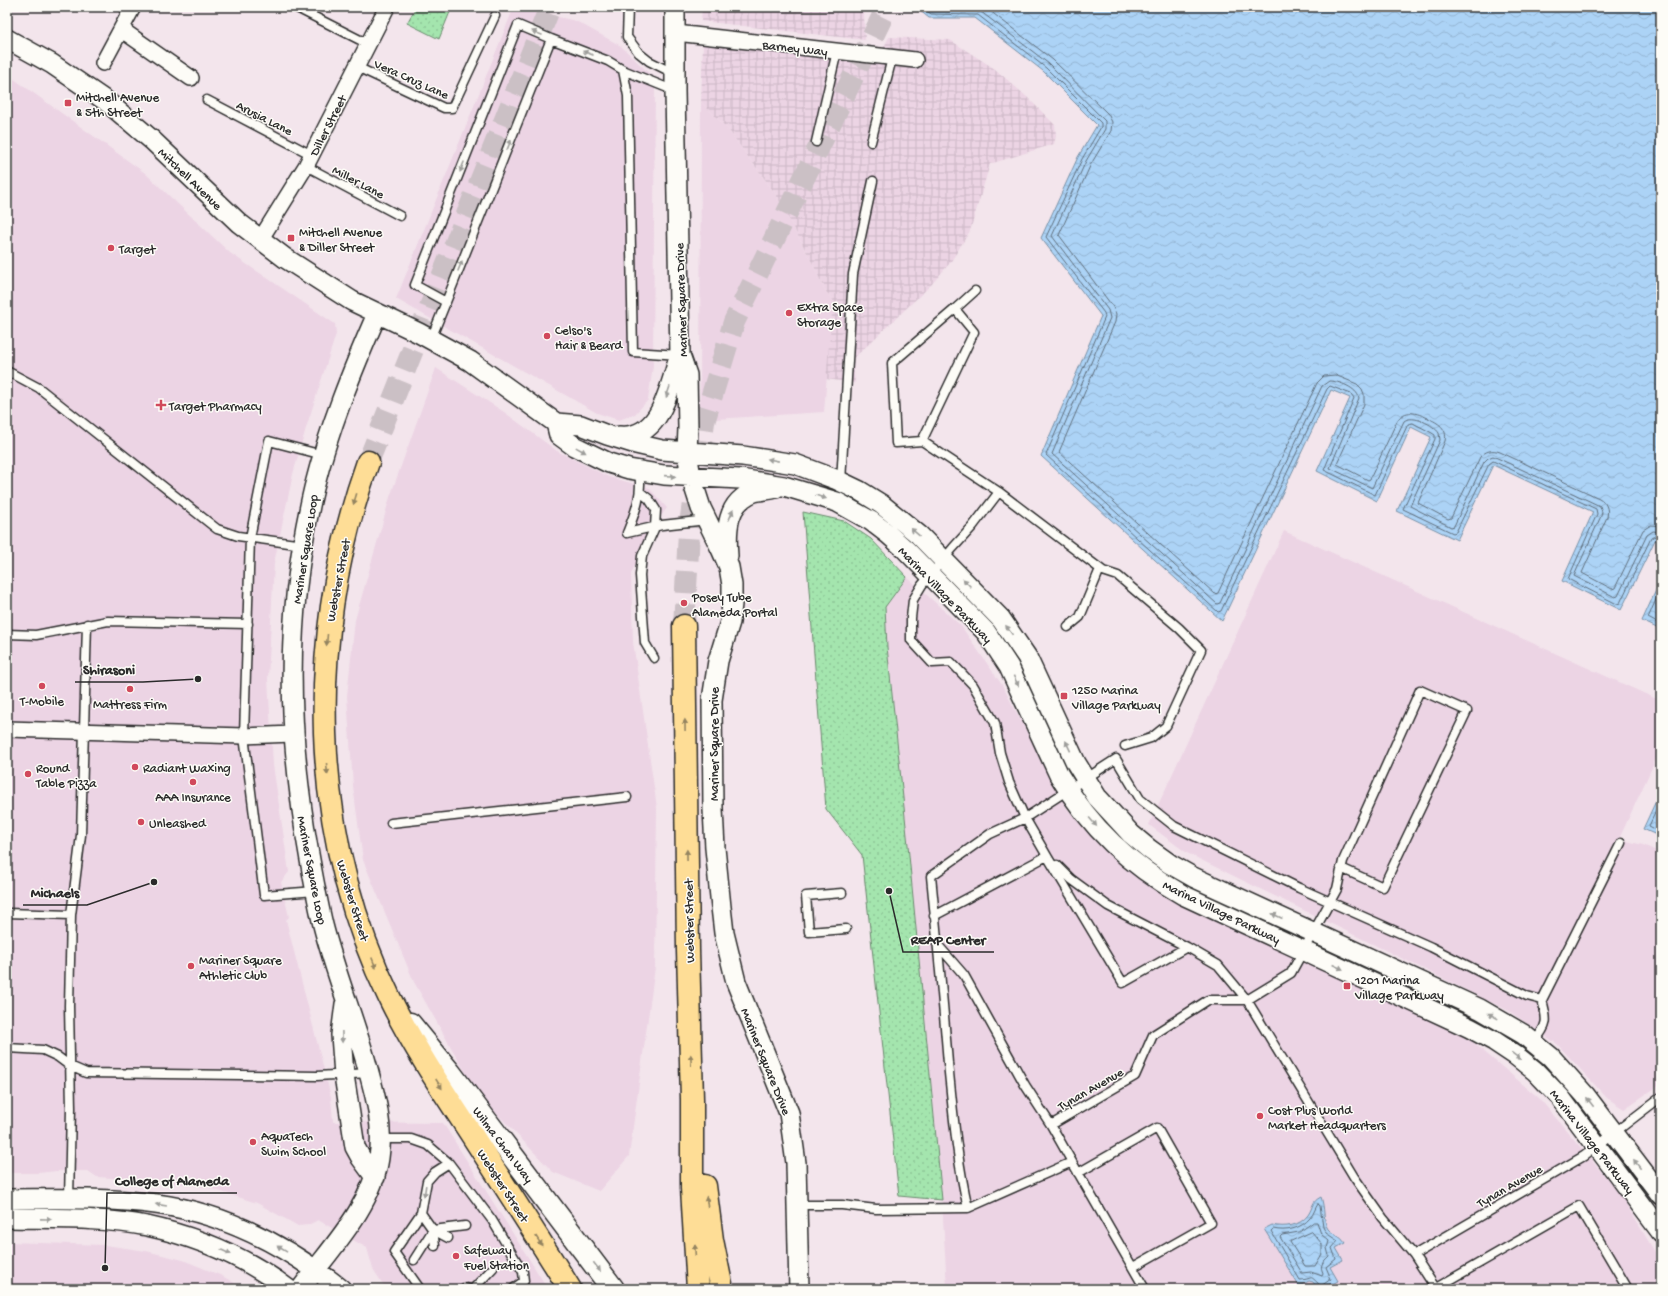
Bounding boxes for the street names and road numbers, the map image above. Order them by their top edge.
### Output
street label: Barney Way [760,38,829,60]
street label: Vera Cruz Lane [370,57,451,104]
street label: Diller Street [307,92,352,160]
street label: Arusia Lane [233,99,295,140]
street label: Mitchell Avenue [154,146,225,214]
street label: Miller Lane [329,163,387,203]
street label: Mariner Square Drive [673,242,692,357]
street label: Mariner Square Loop [290,493,323,605]
street label: Webster Street [324,536,355,623]
street label: Marina Village Parkway [894,544,995,648]
street label: Mariner Square Drive [708,687,723,801]
street label: Mariner Square Loop [293,815,329,927]
street label: Webster Street [332,858,372,945]
street label: Webster Street [682,877,699,963]
street label: Marina Village Parkway [1160,878,1283,948]
street label: Mariner Square Drive [736,1006,793,1118]
street label: Tynan Avenue [1055,1065,1127,1115]
street label: Marina Village Parkway [1545,1087,1637,1198]
street label: Wilma Chan Way [468,1104,536,1187]
street label: Webster Street [473,1147,532,1227]
street label: Tynan Avenue [1474,1162,1546,1212]

